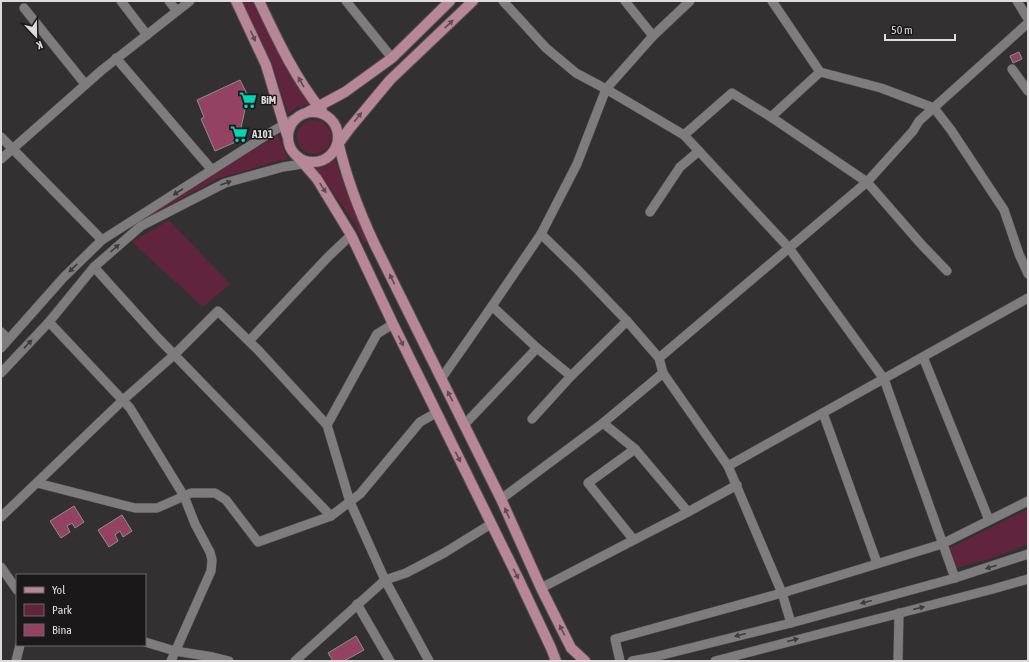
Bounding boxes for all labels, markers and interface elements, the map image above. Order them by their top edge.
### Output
north arrow [16,16,56,56]
scale bar [885,16,955,42]
one-way arrow [444,19,454,29]
text: 50 m [891,23,913,37]
one-way arrow [250,31,256,43]
text: K [34,39,44,52]
one-way arrow [298,76,305,88]
supermarket icon: BiM [238,90,258,110]
place label: BiM [261,94,276,106]
one-way arrow [354,112,363,123]
supermarket icon: A101 [229,124,249,144]
place label: A101 [251,128,273,140]
one-way arrow [221,180,233,186]
one-way arrow [319,182,326,194]
one-way arrow [172,188,184,195]
one-way arrow [110,244,120,253]
one-way arrow [68,263,78,273]
one-way arrow [389,274,395,285]
one-way arrow [398,335,404,346]
one-way arrow [23,339,33,349]
one-way arrow [446,390,453,402]
one-way arrow [455,452,461,463]
one-way arrow [504,507,510,518]
one-way arrow [985,564,997,570]
one-way arrow [513,568,519,580]
legend [16,574,146,646]
text: Yol [52,583,66,597]
one-way arrow [860,600,873,606]
text: Park [52,603,73,617]
one-way arrow [913,605,925,611]
text: Bina [52,623,72,637]
one-way arrow [559,624,565,636]
one-way arrow [734,633,747,639]
one-way arrow [787,637,799,643]

